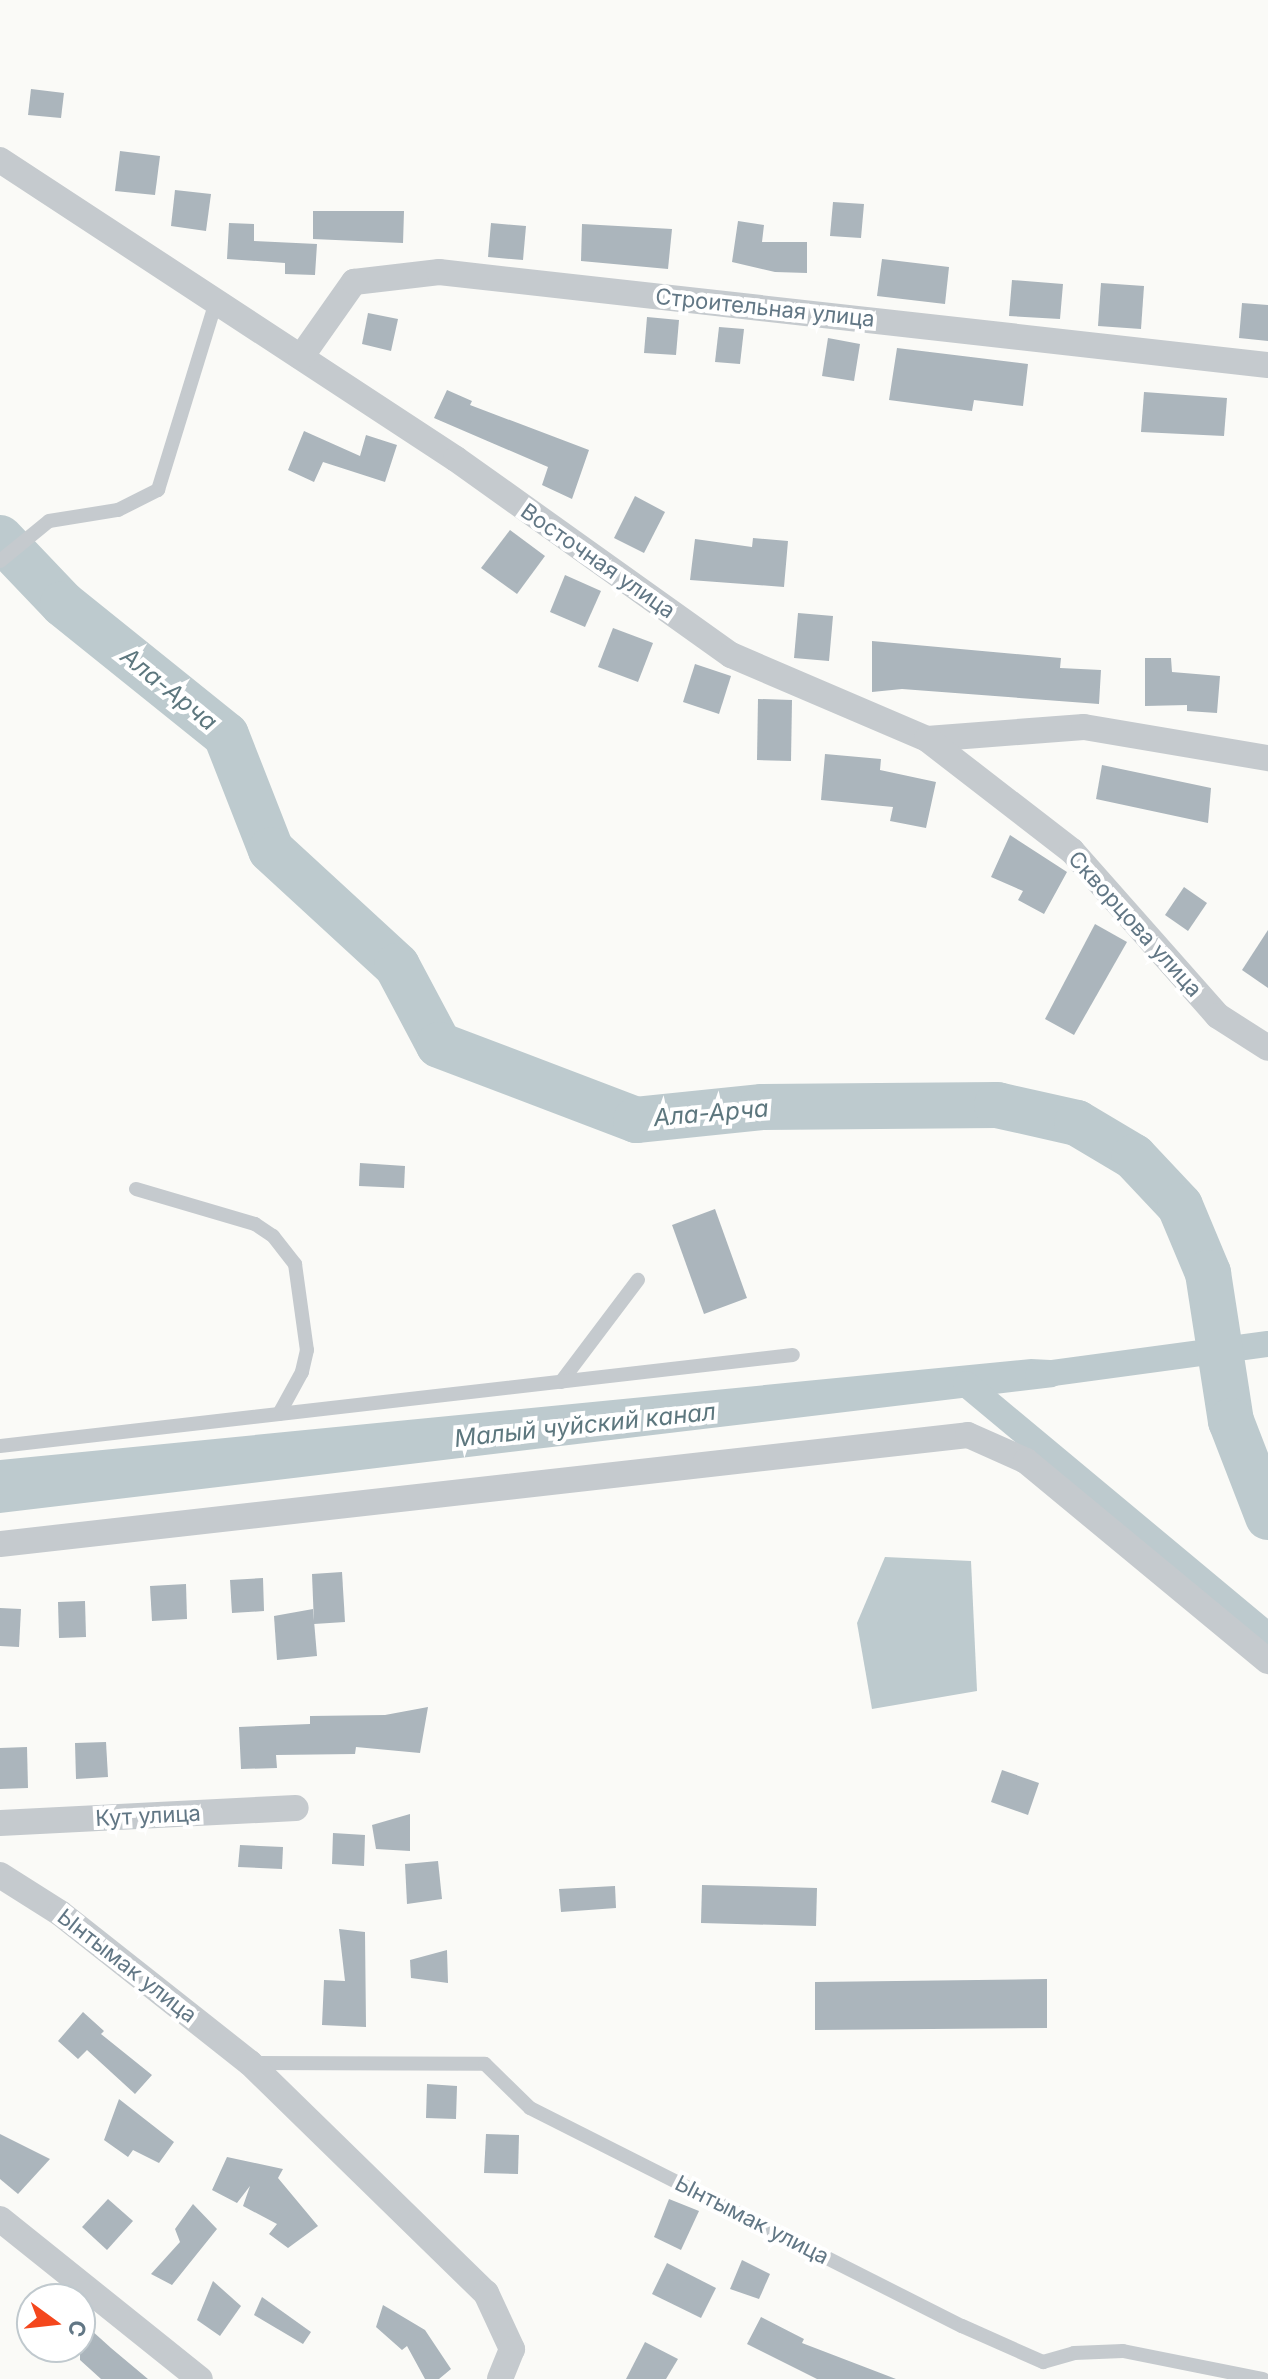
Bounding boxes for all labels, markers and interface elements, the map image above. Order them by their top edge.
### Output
street label: Строительная улица [654,283,876,333]
street label: Восточная улица [516,498,680,624]
water label: Ала-Арча [115,641,223,737]
street label: Скворцова улица [1063,846,1207,1002]
water label: Ала-Арча [652,1094,770,1132]
water label: Малый чуйский канал [453,1397,717,1453]
street label: Кут улица [95,1800,201,1832]
street label: Ынтымак улица [52,1904,202,2028]
street label: Ынтымак улица [671,2170,833,2270]
north arrow [16,2283,96,2363]
text: С [63,2317,92,2340]

